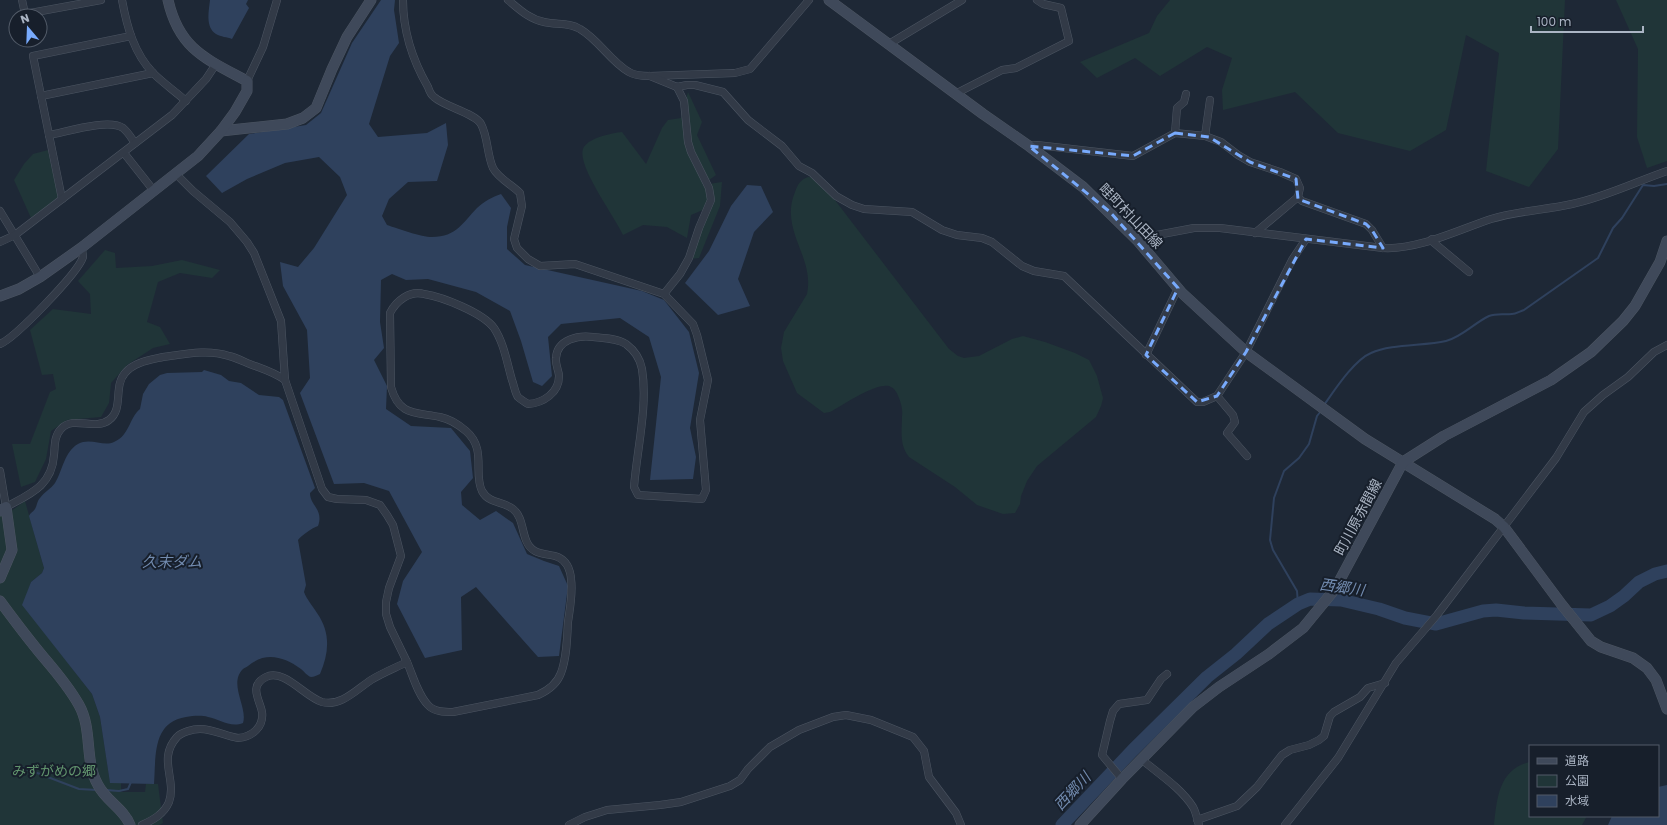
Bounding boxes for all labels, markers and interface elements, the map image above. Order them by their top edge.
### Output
north arrow [8,8,48,48]
scale bar [1531,8,1643,34]
text: N [18,10,31,27]
text: 100 m [1537,13,1571,30]
street label: 畦町村山田線 [1095,179,1167,253]
street label: 町川原赤間線 [1329,475,1387,559]
water label: 久末ダム [142,551,202,572]
water label: 西郷川 [1318,573,1368,601]
legend [1529,745,1659,817]
text: 道路 [1565,752,1589,769]
park label: みずがめの郷 [12,761,96,781]
water label: 西郷川 [1049,766,1096,815]
text: 公園 [1565,772,1589,789]
text: 水域 [1565,792,1589,809]

